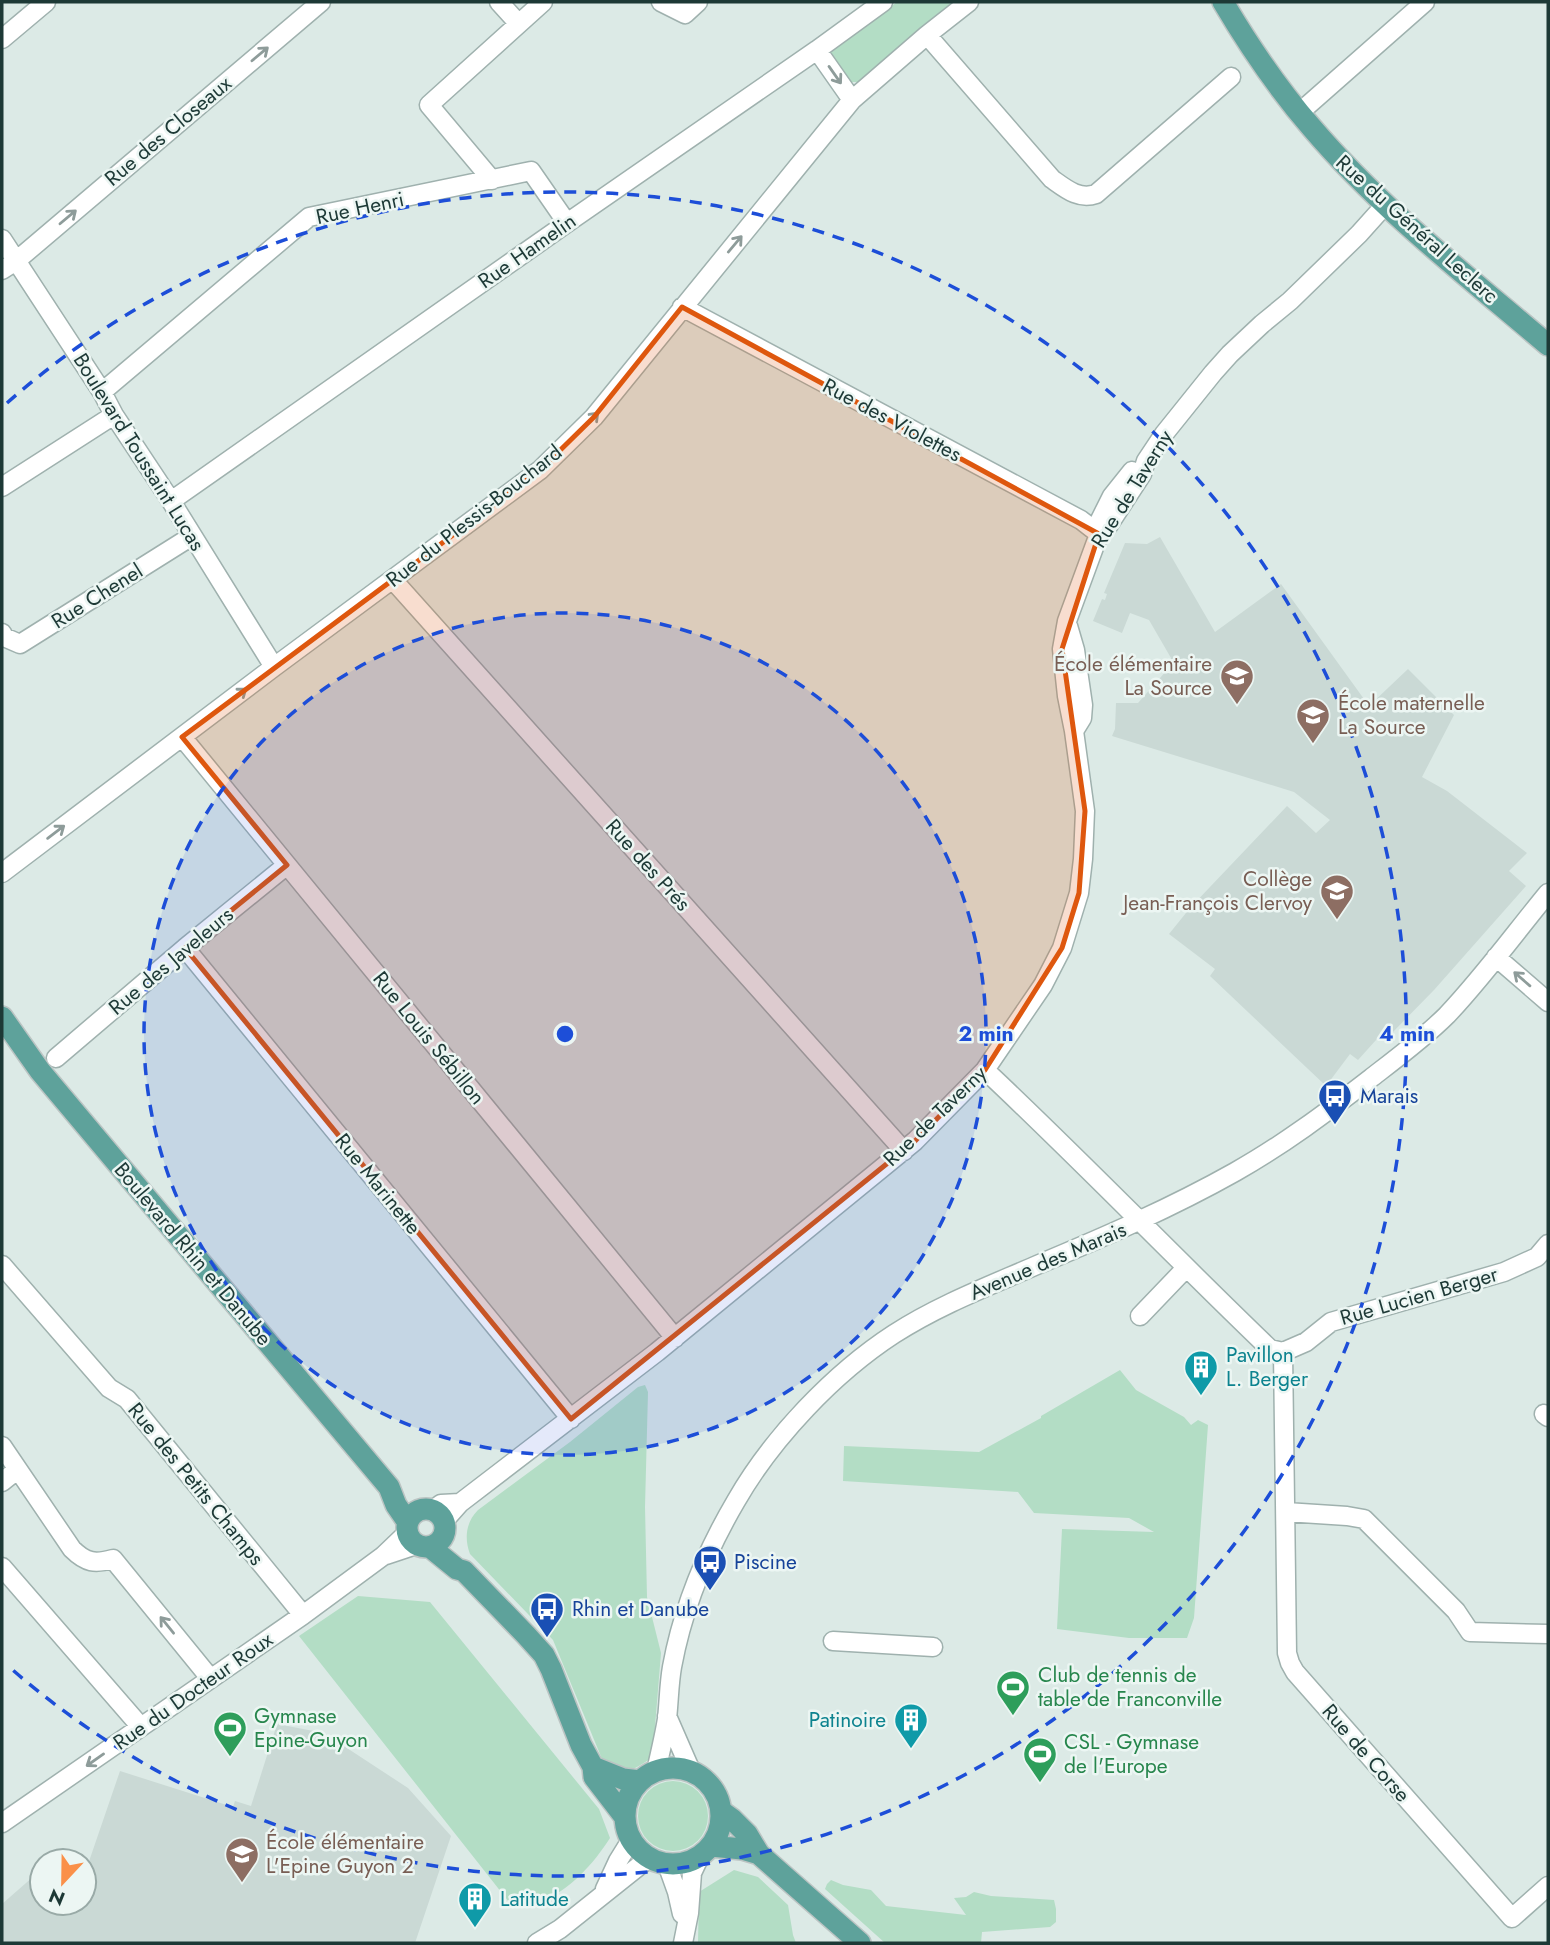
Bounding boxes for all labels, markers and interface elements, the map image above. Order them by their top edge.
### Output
one-way arrow [250,46,268,62]
one-way arrow [828,65,842,84]
street label: Rue des Closeaux [98,69,238,193]
street label: Rue du Général Leclerc [1329,148,1505,310]
street label: Rue Henri [313,184,407,232]
street label: Rue Hamelin [472,206,582,296]
one-way arrow [58,209,76,225]
one-way arrow [727,235,743,253]
street label: Boulevard Toussaint Lucas [66,347,212,557]
street label: Rue des Violettes [817,371,967,469]
one-way arrow [582,412,599,429]
street label: Rue de Taverny [1084,424,1181,554]
street label: Rue du Plessis-Bouchard [380,438,568,594]
street label: Rue Chenel [45,556,149,636]
place label: École élémentaire La Source [1054,649,1212,703]
school or university icon: École élémentaire La Source [1218,657,1256,706]
one-way arrow [228,688,247,703]
place label: École maternelle La Source [1338,688,1485,742]
school or university icon: École maternelle La Source [1294,696,1332,745]
street label: Rue des Prés [598,812,698,918]
one-way arrow [47,825,65,840]
place label: Collège Jean-François Clervoy [1120,864,1313,918]
school or university icon: Collège Jean-François Clervoy [1318,872,1356,921]
street label: Rue des Javeleurs [102,900,240,1022]
street label: Rue Louis Sébillon [366,965,492,1111]
one-way arrow [1513,971,1531,987]
text: 2 min [958,1019,1014,1049]
text: 4 min [1379,1019,1435,1049]
centre of rings [553,1022,577,1046]
street label: Rue de Taverny [876,1058,994,1173]
bus stop icon: Marais [1316,1077,1354,1126]
place label: Marais [1360,1081,1418,1111]
street label: Rue Marinette [328,1127,428,1241]
street label: Boulevard Rhin et Danube [107,1156,279,1352]
street label: Avenue des Marais [965,1214,1131,1308]
street label: Rue Lucien Berger [1337,1259,1502,1333]
place label: Pavillon L. Berger [1226,1340,1309,1394]
building icon: Pavillon L. Berger [1182,1348,1220,1397]
street label: Rue des Petits Champs [121,1396,271,1572]
bus stop icon: Piscine [691,1543,729,1592]
place label: Piscine [734,1547,797,1577]
bus stop icon: Rhin et Danube [528,1590,566,1639]
place label: Rhin et Danube [572,1594,709,1624]
one-way arrow [159,1616,175,1634]
street label: Rue du Docteur Roux [107,1625,279,1757]
place label: Club de tennis de table de Franconville [1038,1660,1222,1714]
sports icon: Club de tennis de table de Franconville [994,1668,1032,1717]
street label: Rue de Corse [1315,1697,1417,1809]
place label: Gymnase Epine-Guyon [254,1701,368,1755]
building icon: Patinoire [892,1701,930,1750]
place label: Patinoire [809,1705,886,1735]
sports icon: Gymnase Epine-Guyon [211,1709,249,1758]
place label: CSL - Gymnase de l'Europe [1064,1727,1199,1781]
sports icon: CSL - Gymnase de l'Europe [1021,1735,1059,1784]
one-way arrow [85,1753,105,1767]
place label: École élémentaire L'Epine Guyon 2 [266,1827,424,1881]
school or university icon: École élémentaire L'Epine Guyon 2 [223,1835,261,1884]
north arrow [28,1847,98,1917]
building icon: Latitude [456,1880,494,1929]
text: N [45,1882,69,1913]
place label: Latitude [500,1884,569,1914]

